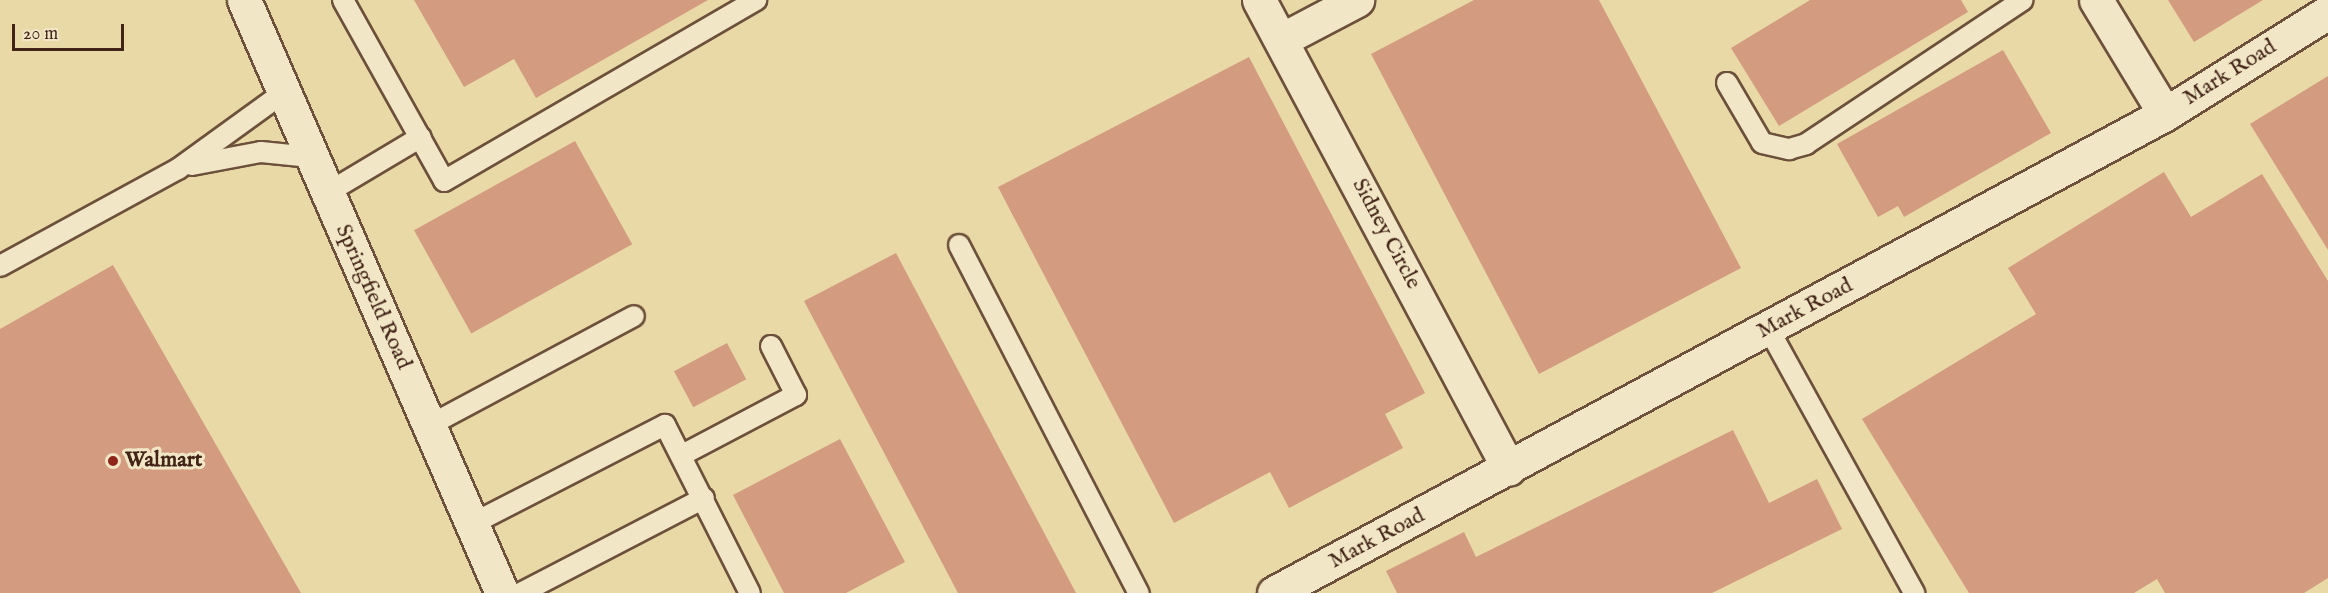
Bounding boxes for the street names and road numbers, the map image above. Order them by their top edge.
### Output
street label: Mark Road [2179,34,2281,112]
street label: Sidney Circle [1346,174,1426,294]
street label: Springfield Road [329,220,417,374]
street label: Mark Road [1753,273,1857,345]
street label: Mark Road [1325,503,1429,575]

